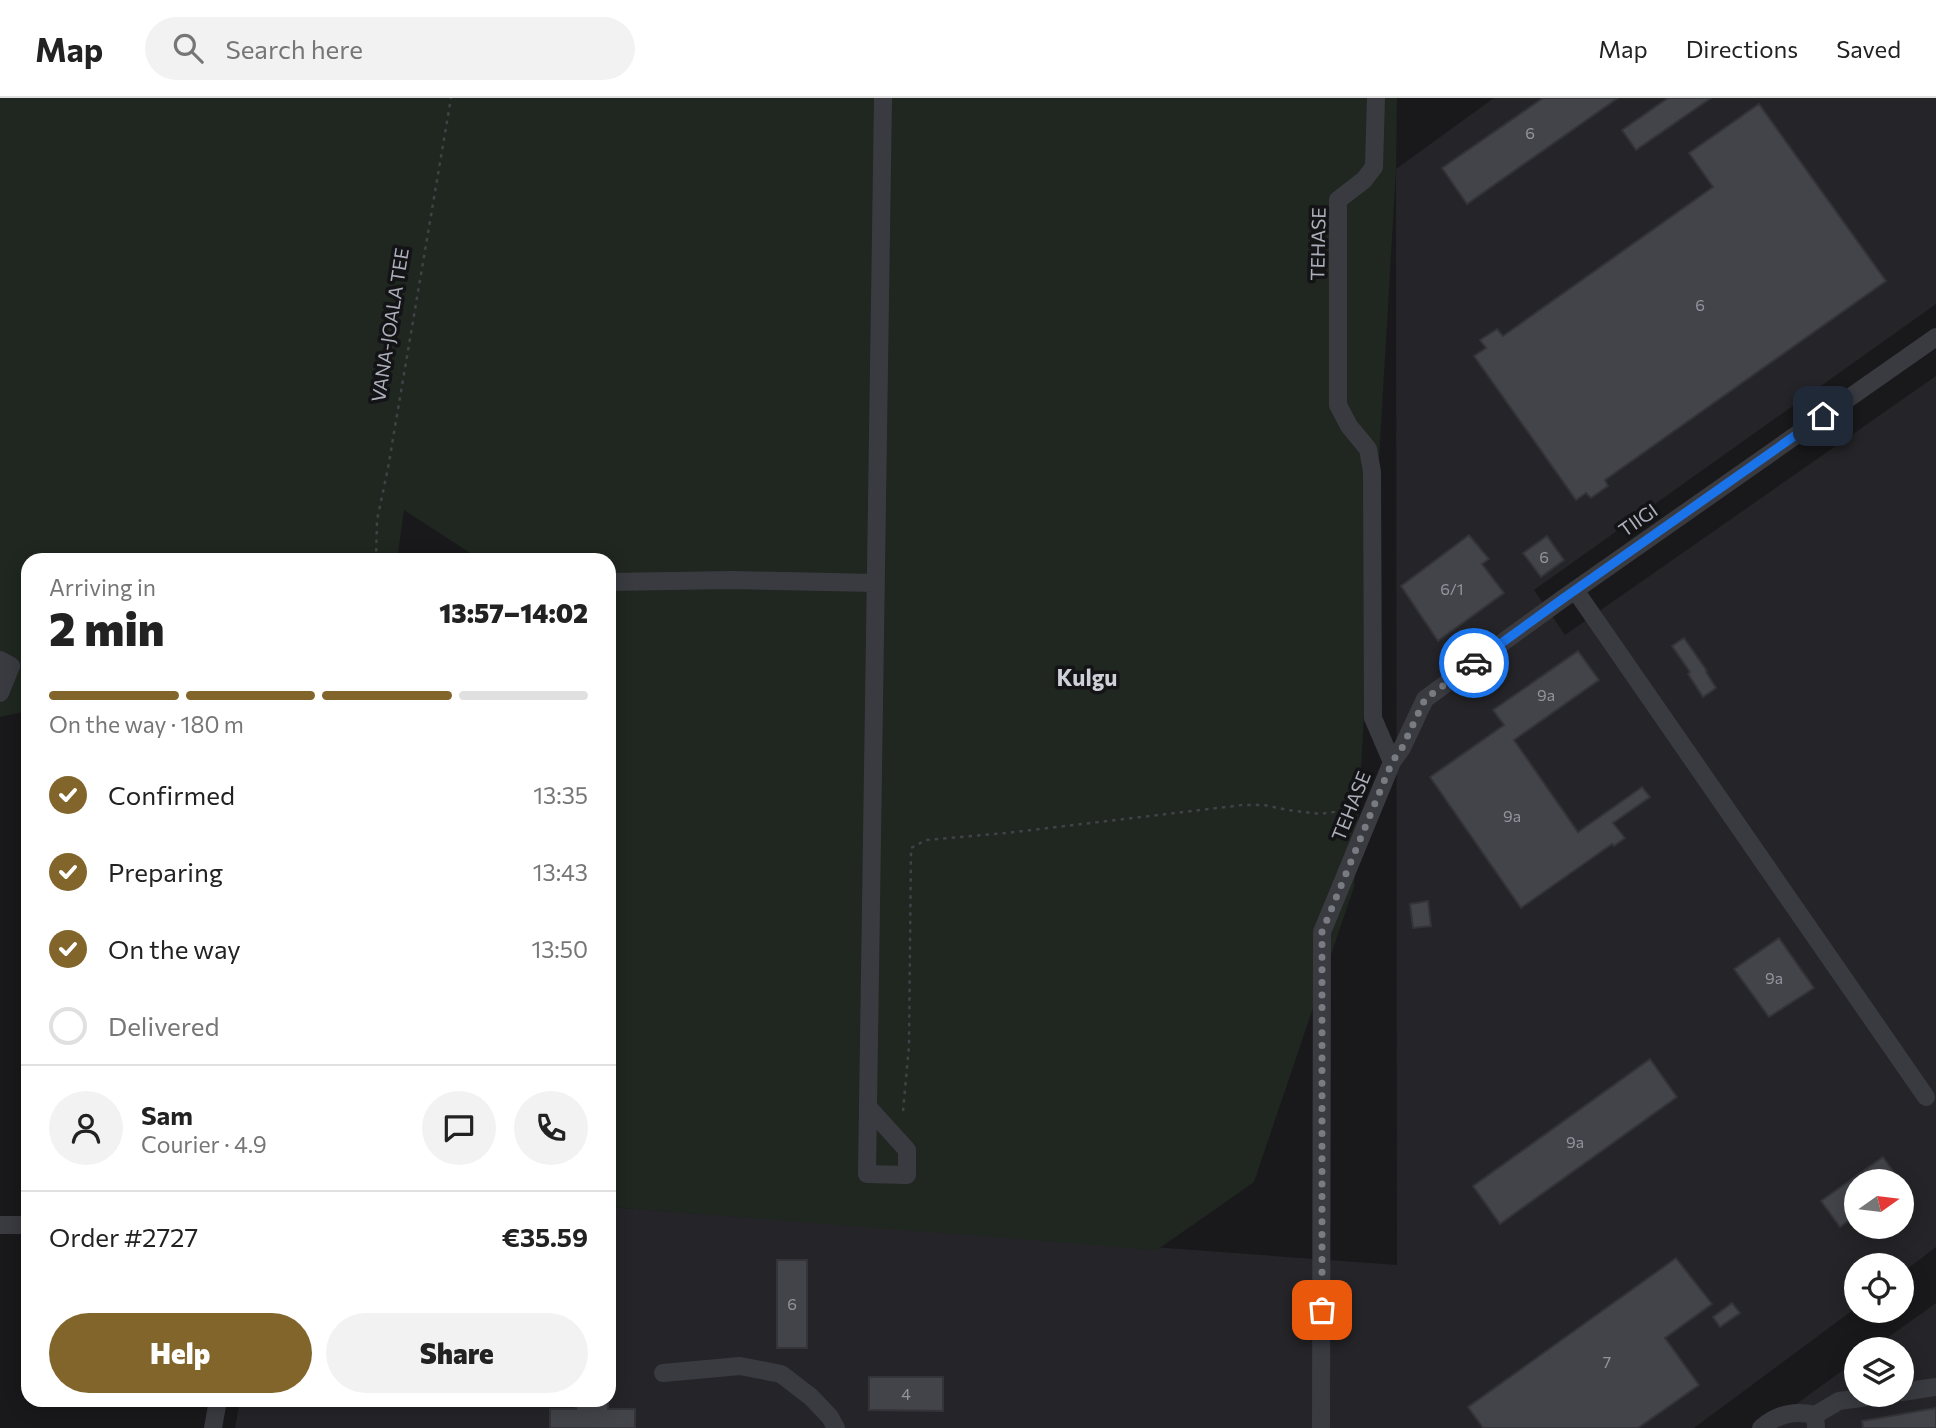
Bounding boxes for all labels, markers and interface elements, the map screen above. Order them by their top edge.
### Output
search box [145,17,635,80]
text: Map [35,28,103,69]
icon: search [169,29,207,67]
text: Search here [225,33,363,64]
text: Map [1598,34,1648,63]
text: Directions [1686,34,1798,63]
text: Saved [1836,34,1901,63]
house number: 6 [1525,123,1535,142]
street label: TEHASE [1305,207,1330,281]
street label: VANA-JOALA TEE [366,246,413,404]
house number: 6 [1695,295,1705,314]
pin [1793,386,1853,446]
icon: home [1804,397,1842,435]
street label: TIIGI [1614,498,1662,541]
house number: 6 [1539,547,1549,566]
text: Arriving in [49,573,156,601]
house number: 6/1 [1440,579,1464,598]
text: 13:57–14:02 [439,597,588,628]
text: 2 min [49,599,165,655]
courier [1439,628,1509,698]
icon: car [1455,644,1493,682]
district label: Kulgu [1057,663,1117,691]
house number: 9a [1537,685,1555,704]
text: On the way · 180 m [49,710,244,738]
street label: TEHASE [1326,768,1375,844]
icon: check [49,776,87,814]
text: Confirmed [108,779,235,810]
text: 13:35 [533,781,588,809]
house number: 9a [1503,806,1521,825]
icon: check [49,853,87,891]
text: Preparing [108,856,223,887]
text: 13:43 [533,858,588,886]
icon: check [49,930,87,968]
text: On the way [108,933,241,964]
text: 13:50 [531,935,588,963]
house number: 9a [1765,968,1783,987]
text: Delivered [108,1010,219,1041]
button: person [49,1091,123,1165]
button: chat [422,1091,496,1165]
button: phone [514,1091,588,1165]
text: Sam [141,1099,193,1130]
text: Courier · 4.9 [141,1130,267,1158]
house number: 9a [1566,1132,1584,1151]
north arrow [1844,1169,1914,1239]
map controls [1844,1169,1914,1407]
text: Order #2727 [49,1221,198,1252]
text: €35.59 [502,1221,588,1252]
button: locate [1844,1253,1914,1323]
pin [1292,1280,1352,1340]
icon: bag [1303,1291,1341,1329]
house number: 6 [787,1294,797,1313]
button: Help [49,1313,312,1393]
button: Share [326,1313,588,1393]
button: layers [1844,1337,1914,1407]
house number: 7 [1603,1352,1611,1371]
house number: 4 [901,1384,911,1403]

